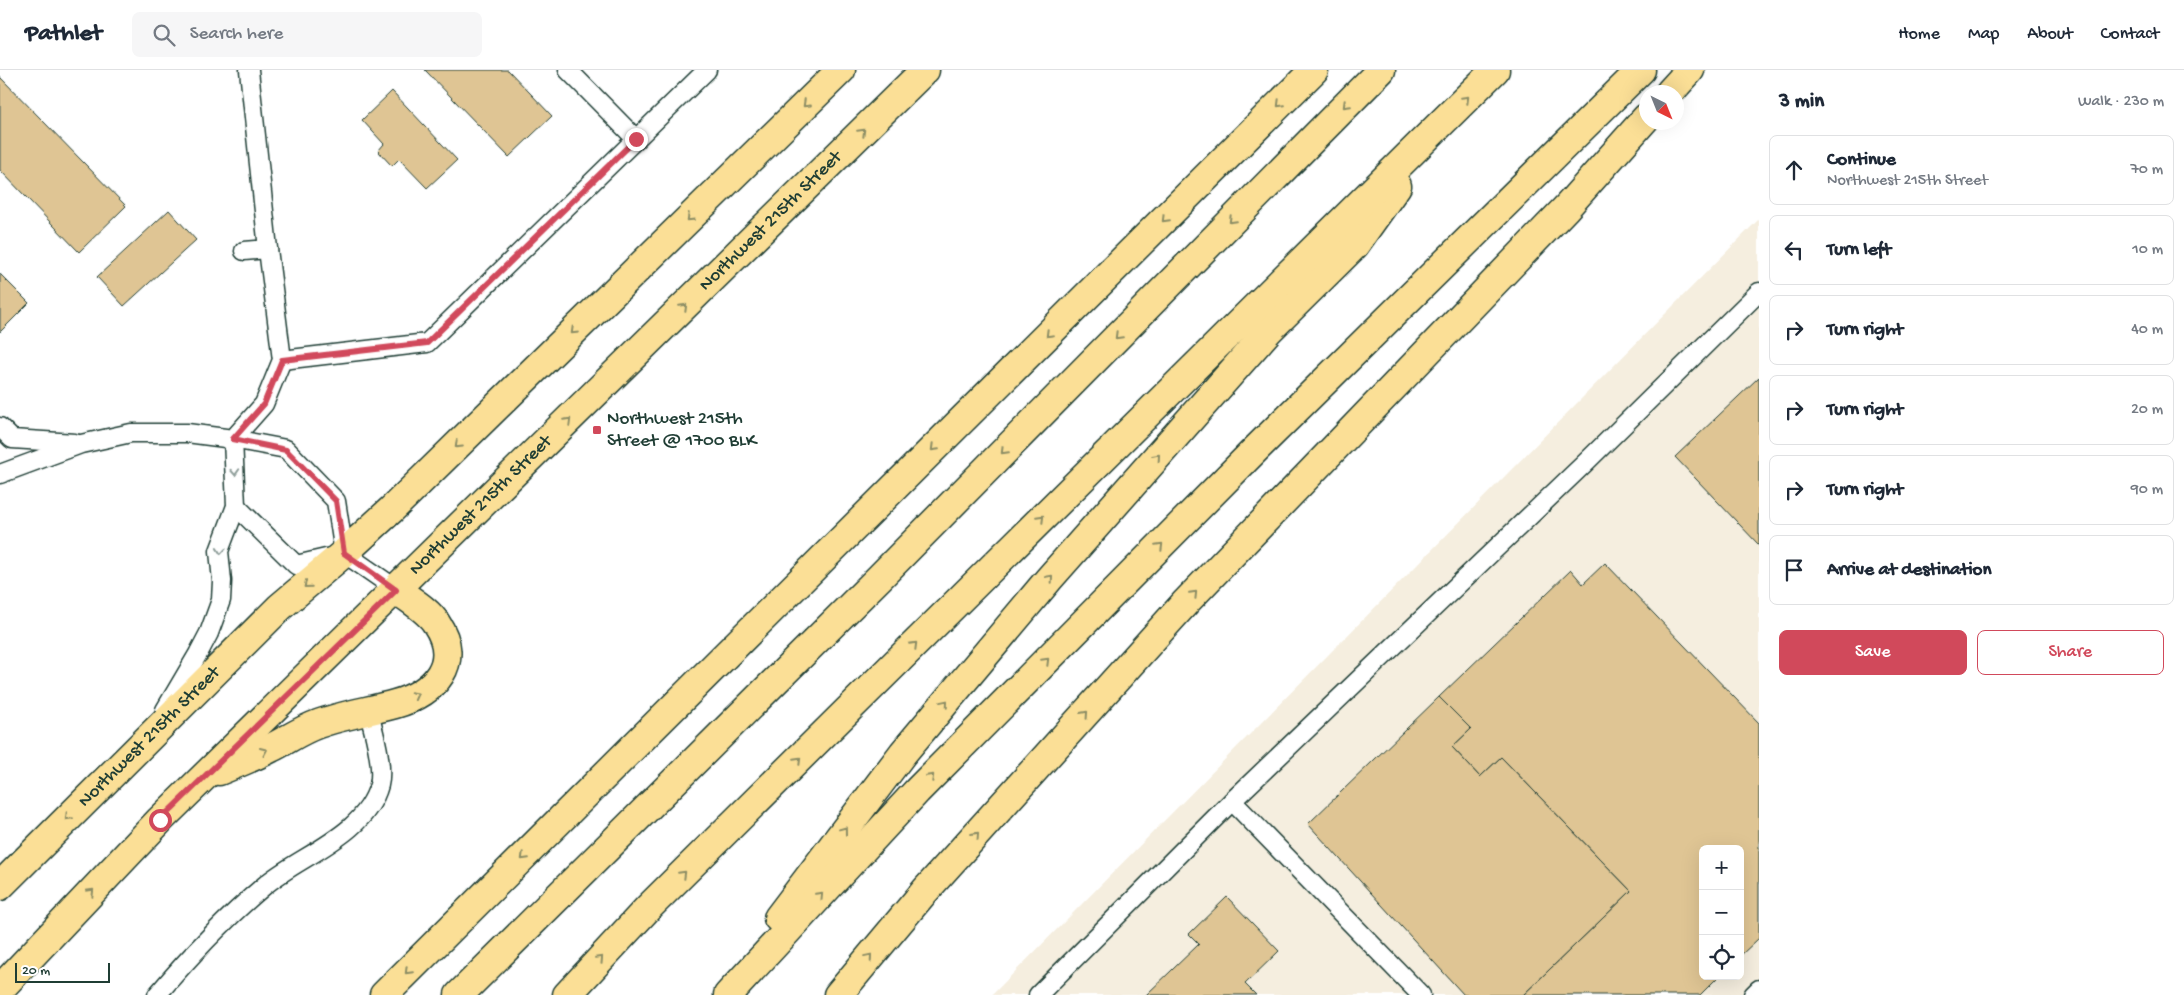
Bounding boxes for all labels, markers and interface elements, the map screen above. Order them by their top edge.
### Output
search box [132,12,482,57]
text: Pathlet [25,20,102,49]
icon: search [150,21,178,49]
text: Search here [190,23,283,46]
text: Home [1898,24,1940,45]
text: Map [1968,24,1999,45]
text: About [2027,24,2073,45]
text: Contact [2101,24,2159,45]
north arrow [1639,85,1684,130]
text: 3 min [1779,90,1824,115]
text: Walk · 230 m [2078,93,2164,112]
one-way arrow [1460,96,1469,105]
one-way arrow [803,98,812,107]
one-way arrow [1277,99,1286,108]
one-way arrow [1343,99,1352,108]
route end [625,128,648,151]
one-way arrow [857,129,866,138]
street label: Northwest 215th Street [694,145,849,296]
text: Continue [1827,149,1896,172]
icon: ahead [1780,156,1808,184]
text: 70 m [2130,161,2163,180]
text: Northwest 215th Street [1827,172,1988,191]
one-way arrow [687,212,696,221]
one-way arrow [1161,213,1170,222]
one-way arrow [1229,214,1238,223]
icon: left [1780,236,1808,264]
text: Turn left [1827,239,1891,262]
text: 10 m [2132,241,2163,260]
one-way arrow [678,304,687,313]
icon: right [1780,316,1808,344]
text: Turn right [1827,319,1903,342]
text: 40 m [2131,321,2163,340]
one-way arrow [570,325,579,334]
one-way arrow [1046,328,1055,337]
one-way arrow [1115,330,1124,339]
icon: right [1780,396,1808,424]
text: Turn right [1827,399,1903,422]
text: 20 m [2131,401,2163,420]
place label: Northwest 215th Street @ 1700 BLK [607,408,759,453]
one-way arrow [563,418,572,427]
marker: Northwest 215th Street @ 1700 BLK [591,424,603,436]
street label: Northwest 215th Street [405,429,559,581]
one-way arrow [454,439,463,448]
one-way arrow [931,443,940,452]
one-way arrow [1001,446,1010,455]
one-way arrow [1151,453,1160,462]
one-way arrow [229,469,240,477]
icon: right [1780,476,1808,504]
text: Turn right [1827,479,1903,502]
text: 90 m [2131,481,2163,500]
one-way arrow [1036,515,1045,524]
one-way arrow [1154,543,1163,552]
one-way arrow [216,548,227,556]
icon: arrive [1780,556,1808,584]
text: Arrive at destination [1827,559,1991,582]
one-way arrow [1044,575,1053,584]
one-way arrow [304,579,313,587]
one-way arrow [1188,590,1197,599]
button: Save [1779,630,1967,675]
button: Share [1977,630,2164,675]
one-way arrow [908,642,917,651]
one-way arrow [1040,658,1049,667]
street label: Northwest 215th Street [74,660,227,813]
one-way arrow [409,692,418,702]
one-way arrow [939,699,948,708]
one-way arrow [1079,710,1088,719]
one-way arrow [259,747,268,758]
one-way arrow [793,757,802,766]
one-way arrow [925,773,934,782]
route start [149,809,172,832]
one-way arrow [64,811,73,820]
one-way arrow [839,827,847,836]
one-way arrow [970,831,979,840]
map controls [1699,845,1744,980]
button: + [1699,845,1744,890]
one-way arrow [521,851,530,860]
one-way arrow [677,871,686,880]
one-way arrow [85,888,94,897]
button: − [1699,890,1744,935]
one-way arrow [814,892,823,901]
button: locate [1699,935,1744,980]
one-way arrow [864,954,873,963]
one-way arrow [594,956,603,965]
scale bar [15,960,110,983]
text: 20 m [22,963,50,980]
one-way arrow [405,965,414,974]

